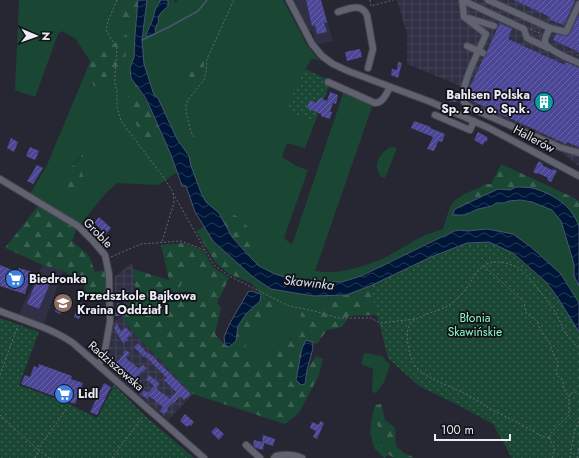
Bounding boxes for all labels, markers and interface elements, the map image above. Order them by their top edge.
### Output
north arrow [16,16,56,56]
text: N [38,32,54,41]
place label: Bahlsen Polska Sp. z o. o. Sp.k. [441,86,530,118]
building icon: Bahlsen Polska Sp. z o. o. Sp.k. [533,91,555,113]
street label: Hallerów [510,121,559,158]
street label: Groble [79,214,117,252]
supermarket icon: Biedronka [4,268,26,290]
place label: Biedronka [29,270,87,288]
water label: Skawinka [283,270,335,295]
place label: Przedszkole Bajkowa Kraina Oddział I [77,287,196,319]
school or university icon: Przedszkole Bajkowa Kraina Oddział I [52,292,74,314]
park label: Błonia Skawińskie [448,309,502,341]
street label: Radziszowska [84,337,148,395]
supermarket icon: Lidl [53,383,75,405]
place label: Lidl [78,385,98,403]
scale bar [435,416,510,442]
text: 100 m [441,421,474,439]

